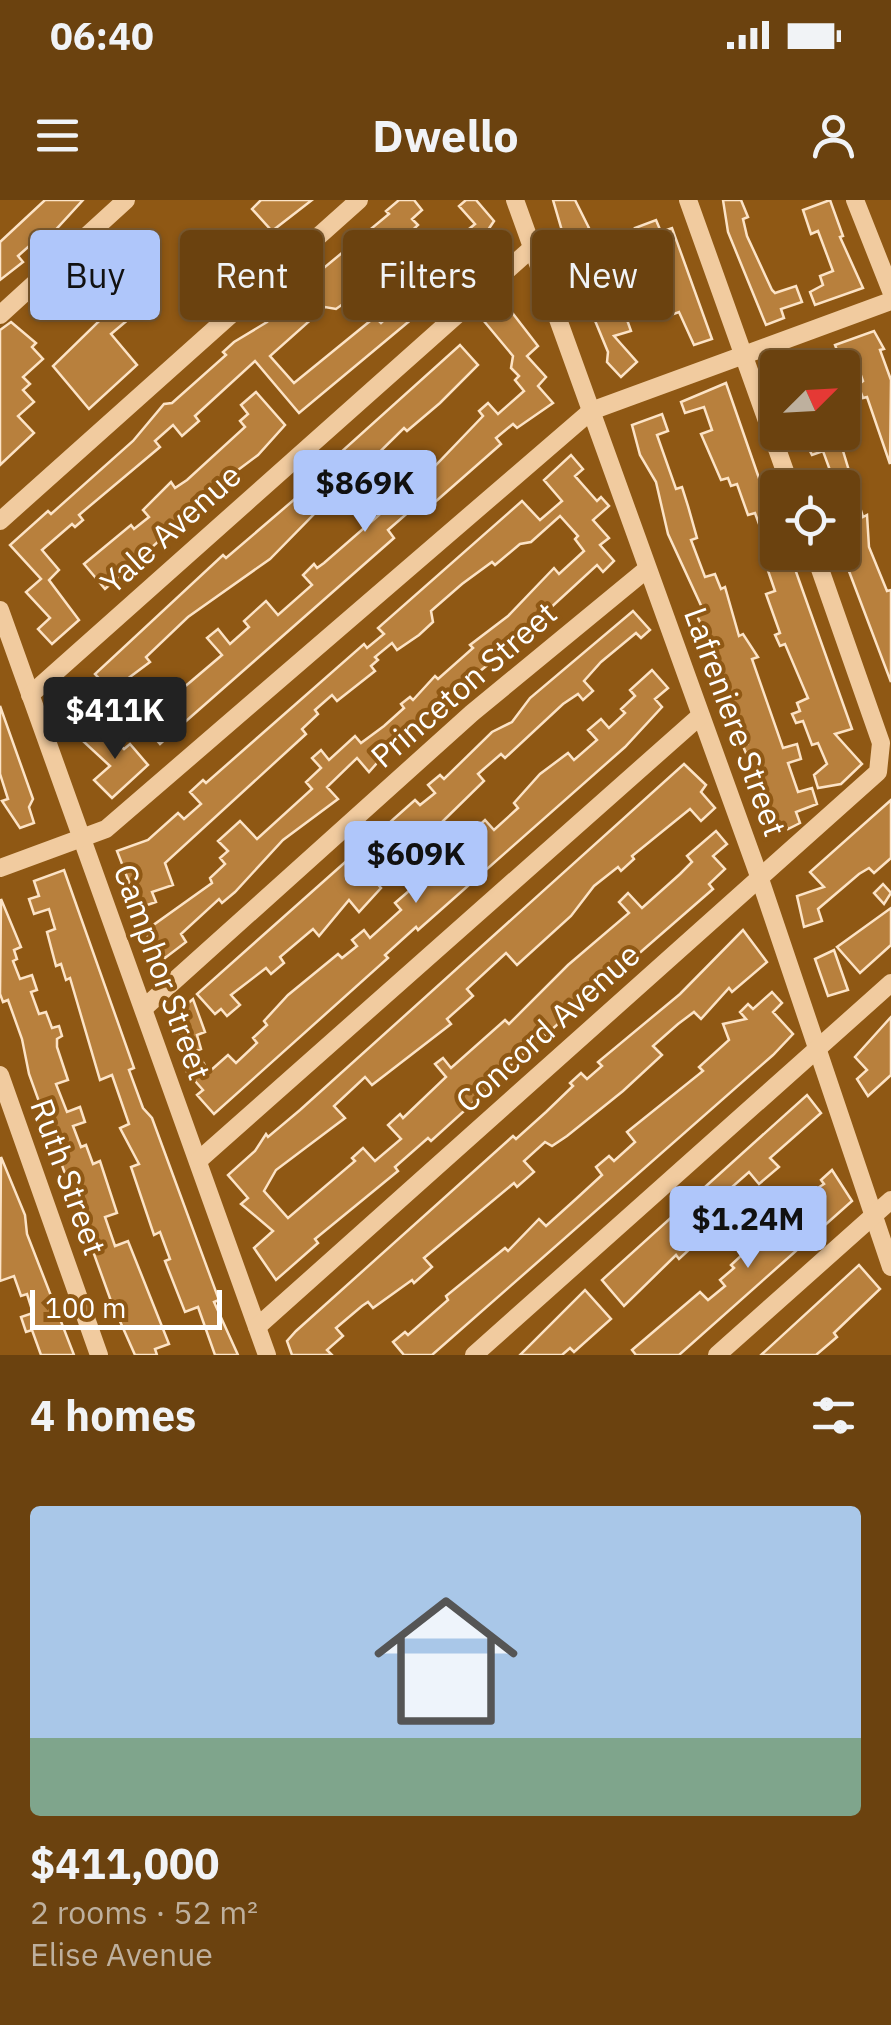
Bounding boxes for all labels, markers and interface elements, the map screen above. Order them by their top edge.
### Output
text: 06:40 [50,11,154,60]
text: Dwello [372,106,519,164]
icon: menu [30,108,85,163]
icon: person [806,108,861,163]
chip: Buy [30,230,160,320]
chip: Rent [180,230,323,320]
chip: Filters [343,230,512,320]
chip: New [532,230,673,320]
north arrow [760,350,860,450]
map controls [760,350,860,570]
pin: $869K [295,450,435,535]
street label: Yale Avenue [91,454,249,602]
text: $869K [315,461,415,503]
button: locate [760,470,860,570]
street label: Princeton Street [362,592,565,777]
street label: Lafreniere Street [675,601,797,842]
pin: $411K [45,677,185,762]
text: $411K [65,688,165,730]
pin: $609K [346,821,486,906]
text: $609K [366,832,466,874]
street label: Camphor Street [104,858,221,1085]
street label: Concord Avenue [446,933,648,1121]
street label: Ruth Street [21,1093,117,1261]
pin: $1.24M [667,1186,829,1271]
text: $1.24M [692,1197,804,1239]
scale bar [30,1285,222,1330]
text: 100 m [45,1289,126,1326]
text: 4 homes [30,1388,196,1443]
icon: filters [806,1388,861,1443]
icon: home [356,1571,536,1751]
text: $411,000 [30,1836,219,1891]
text: 2 rooms · 52 m² [30,1891,258,1933]
text: Elise Avenue [30,1933,213,1975]

